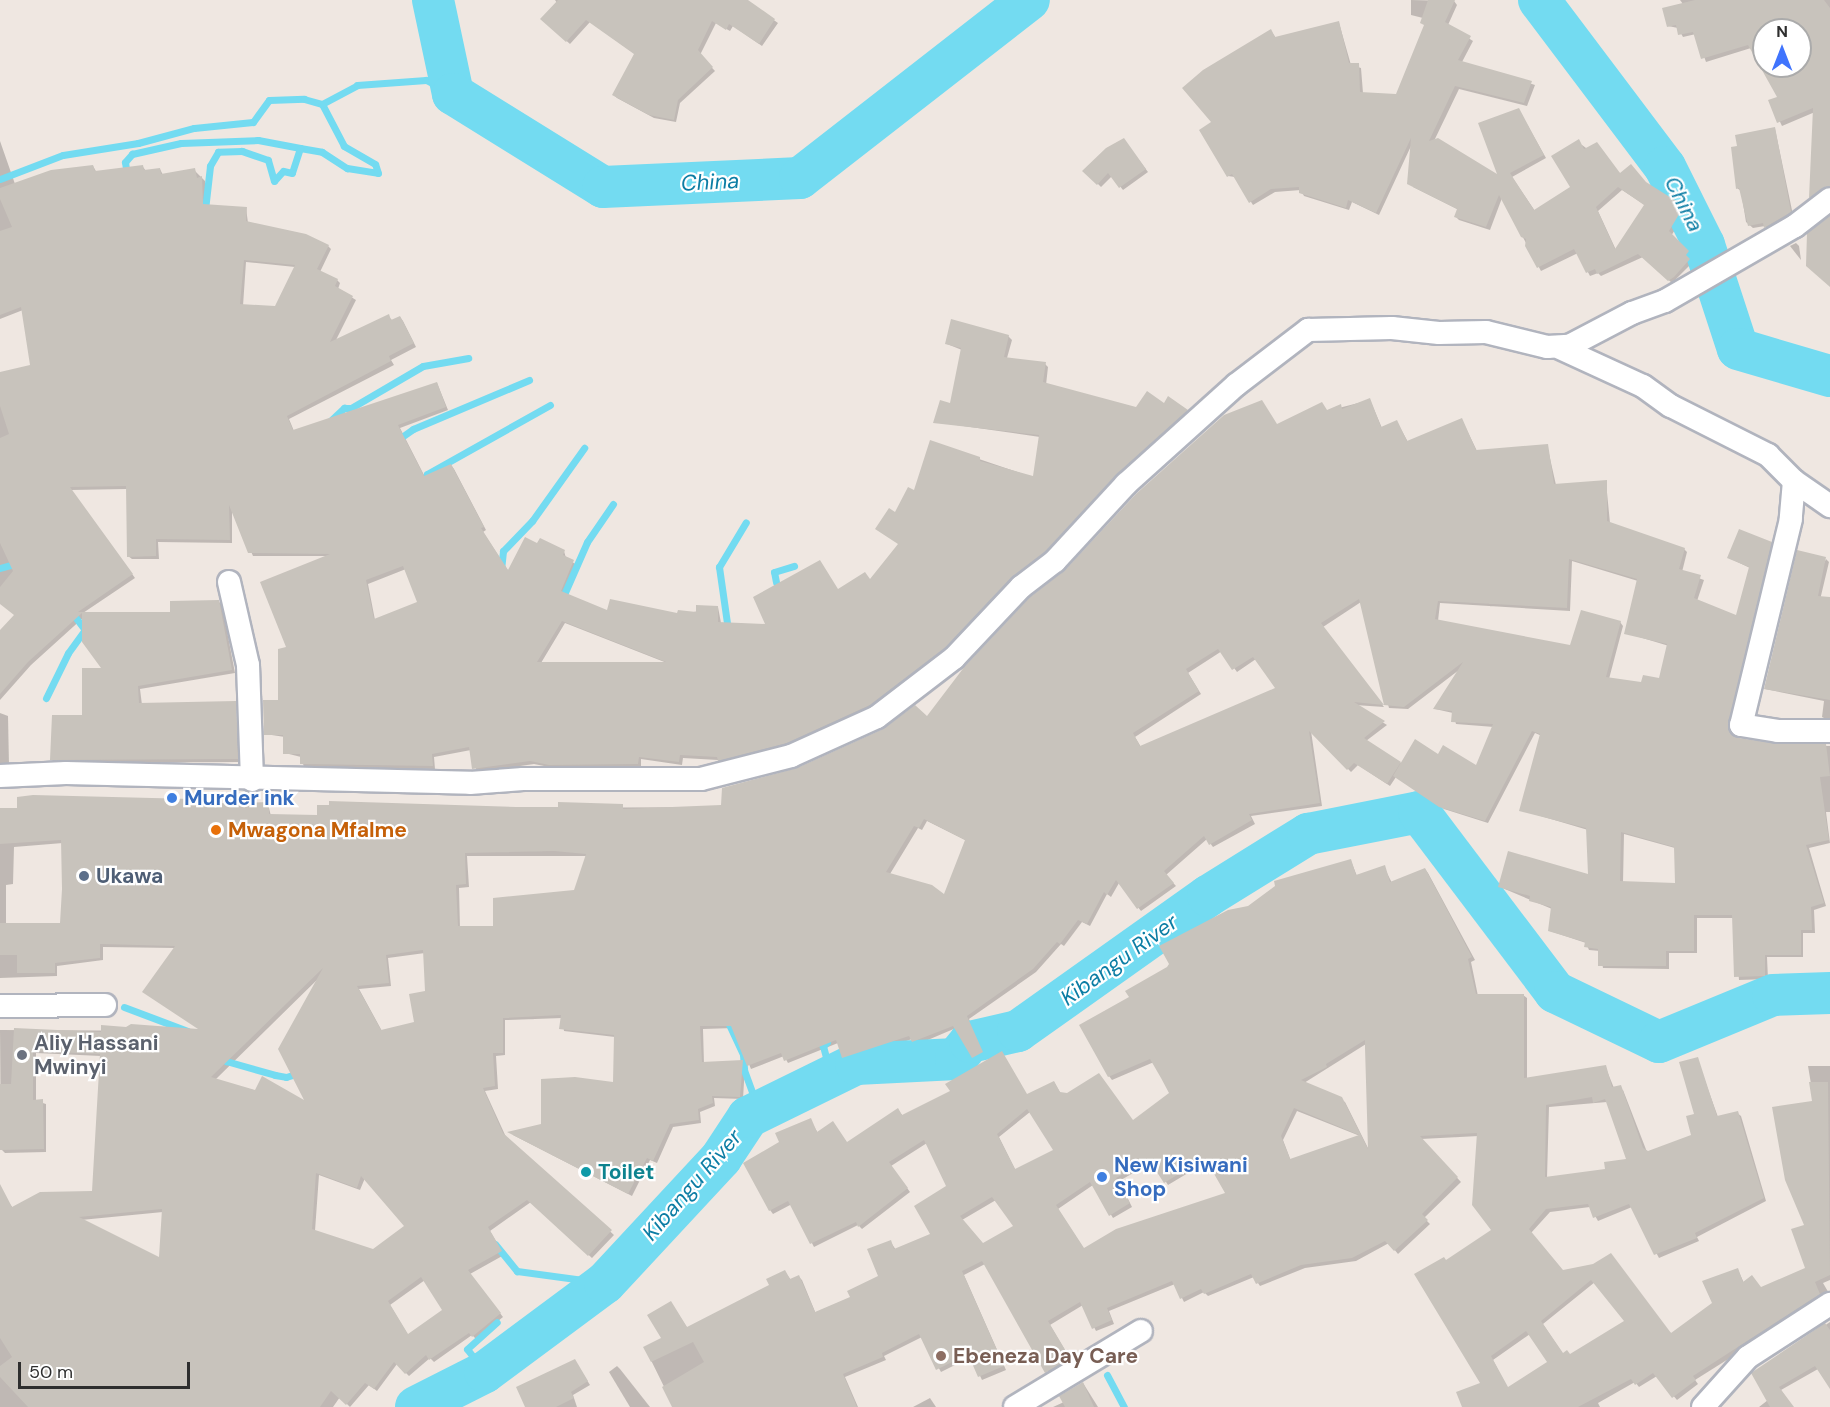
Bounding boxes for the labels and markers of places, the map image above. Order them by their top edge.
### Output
place label: Murder ink [184,785,295,811]
marker: Murder ink [165,791,179,805]
place label: Mwagona Mfalme [228,817,407,843]
marker: Mwagona Mfalme [209,823,223,837]
place label: Ukawa [96,863,163,889]
marker: Ukawa [77,869,91,883]
place label: Aliy Hassani Mwinyi [34,1030,159,1080]
marker: Aliy Hassani Mwinyi [15,1048,29,1062]
place label: New Kisiwani Shop [1114,1152,1248,1202]
place label: Toilet [598,1159,654,1185]
marker: Toilet [579,1165,593,1179]
marker: New Kisiwani Shop [1095,1170,1109,1184]
place label: Ebeneza Day Care [953,1343,1138,1369]
marker: Ebeneza Day Care [934,1349,948,1363]

